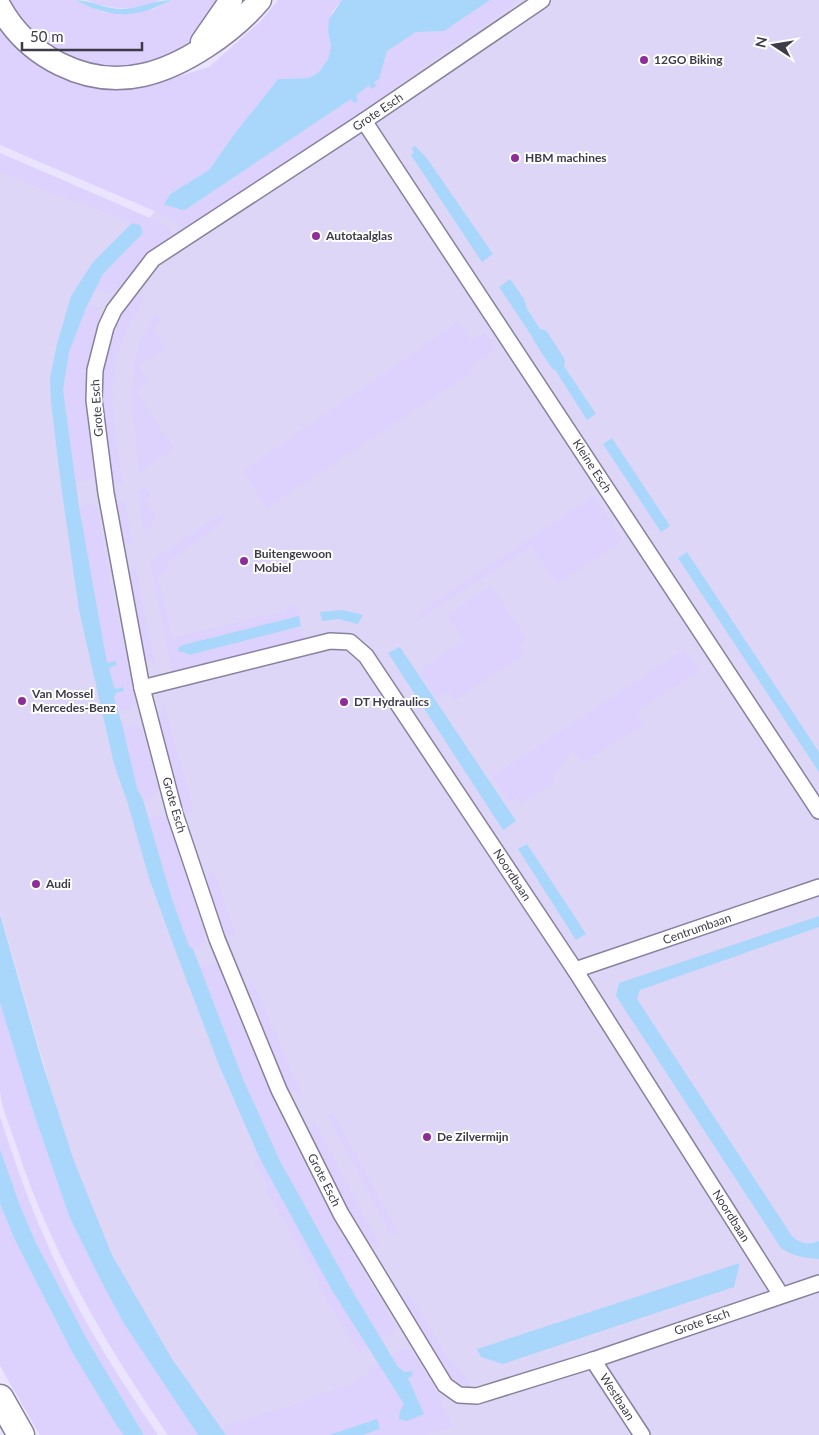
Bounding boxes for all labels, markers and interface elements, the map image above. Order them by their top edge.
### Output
scale bar [22,20,142,52]
north arrow [749,20,799,70]
text: 50 m [30,27,64,45]
text: N [751,35,770,49]
place label: 12GO Biking [654,52,723,67]
marker: 12GO Biking [638,54,650,66]
street label: Grote Esch [350,89,406,134]
place label: HBM machines [525,150,607,165]
marker: HBM machines [509,152,521,164]
place label: Autotaalglas [325,228,392,243]
marker: Autotaalglas [310,230,322,242]
street label: Grote Esch [87,379,106,437]
street label: Kleine Esch [570,436,615,495]
place label: Buitengewoon Mobiel [254,546,332,575]
marker: Buitengewoon Mobiel [238,555,250,567]
place label: Van Mossel Mercedes-Benz [31,686,116,715]
place label: DT Hydraulics [354,694,429,709]
marker: Van Mossel Mercedes-Benz [16,695,28,707]
marker: DT Hydraulics [338,696,350,708]
street label: Grote Esch [159,775,190,835]
street label: Noordbaan [490,846,535,903]
place label: Audi [45,876,71,891]
marker: Audi [30,878,42,890]
street label: Centrumbaan [661,910,733,947]
place label: De Zilvermijn [437,1129,509,1144]
marker: De Zilvermijn [421,1131,433,1143]
street label: Grote Esch [305,1151,344,1209]
street label: Noordbaan [709,1187,753,1245]
street label: Grote Esch [672,1305,732,1338]
street label: Westbaan [597,1370,638,1423]

